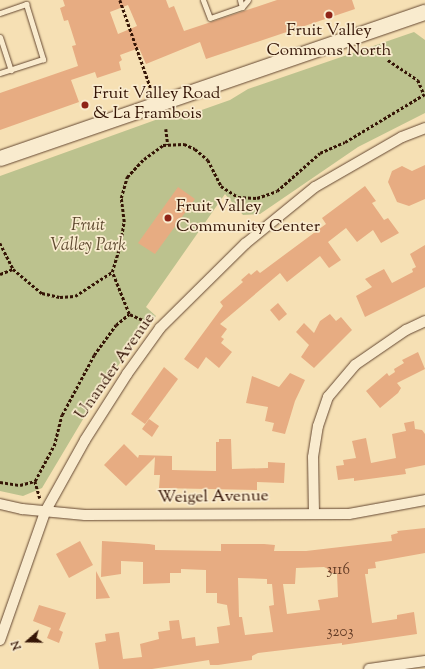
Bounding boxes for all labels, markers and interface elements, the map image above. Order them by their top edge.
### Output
marker: Fruit Valley Commons North [324,10,334,20]
place label: Fruit Valley Commons North [267,22,391,62]
place label: Fruit Valley Road & La Frambois [93,85,220,125]
marker: Fruit Valley Road & La Frambois [80,100,90,110]
place label: Fruit Valley Community Center [176,198,320,238]
marker: Fruit Valley Community Center [163,213,173,223]
park label: Fruit Valley Park [50,217,126,257]
street label: Unander Avenue [72,310,160,424]
street label: Weigel Avenue [157,487,269,509]
house number: 3116 [326,562,350,580]
north arrow [8,621,48,661]
house number: 3203 [326,624,354,642]
text: N [8,638,26,652]

